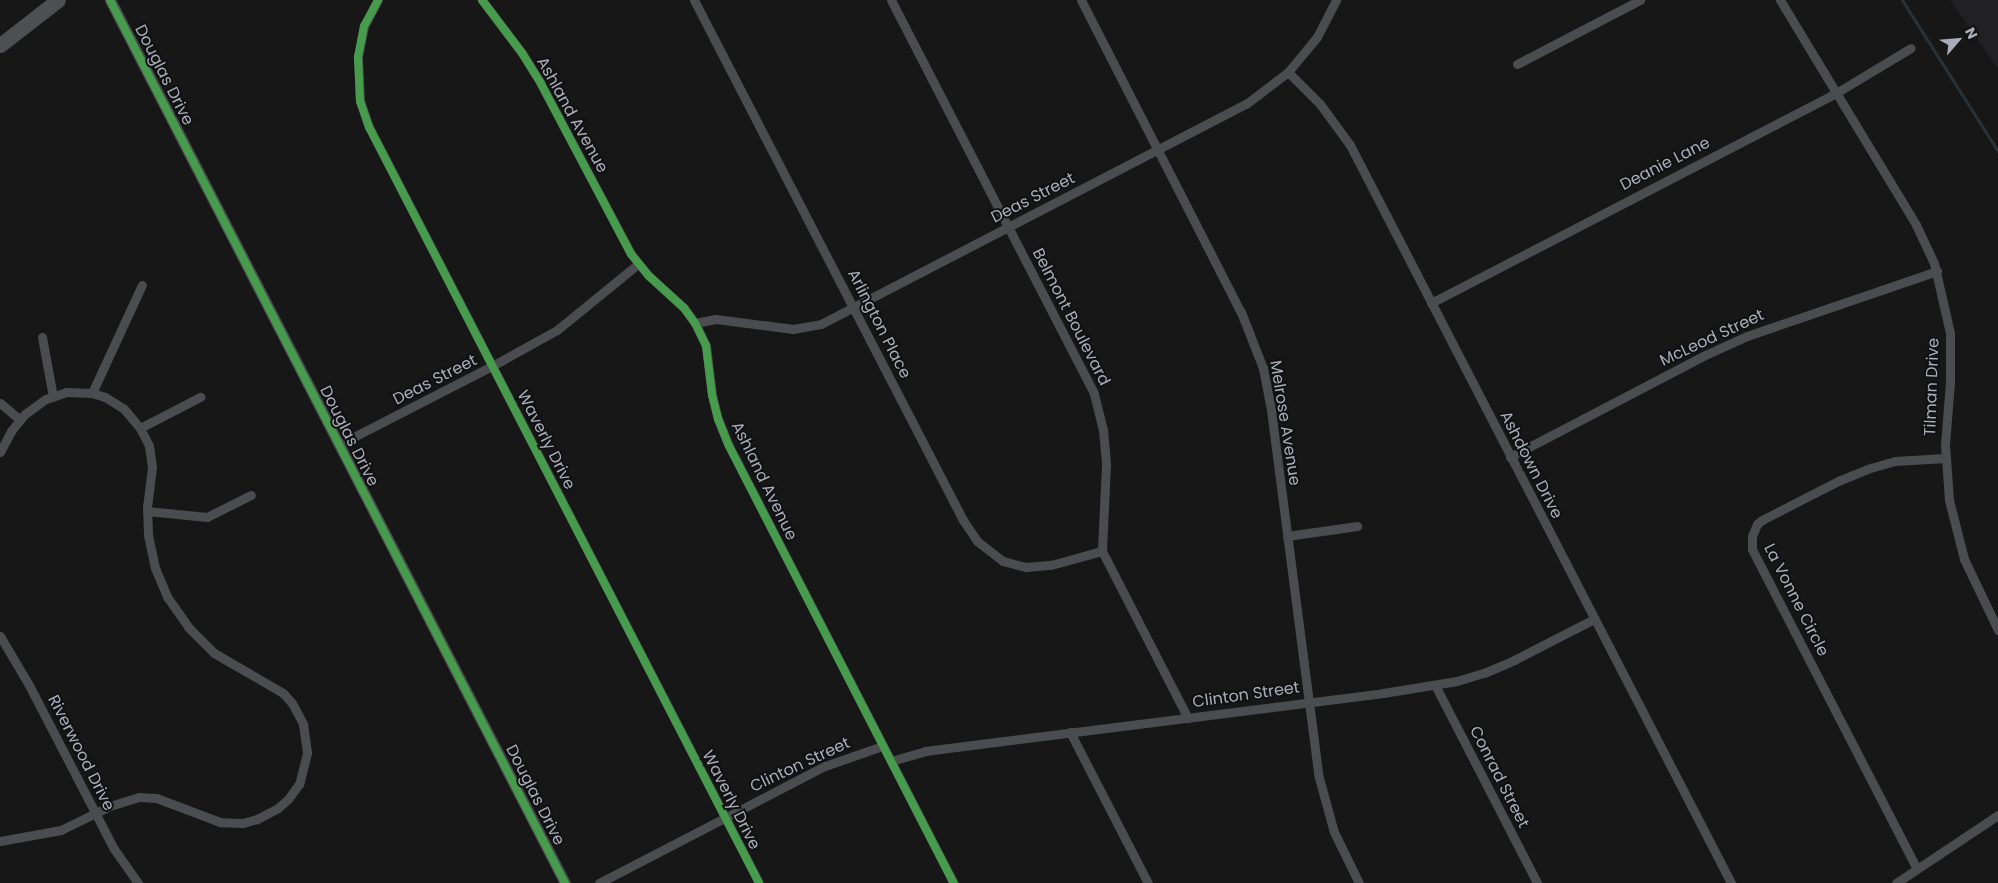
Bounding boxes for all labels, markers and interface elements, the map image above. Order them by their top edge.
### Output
north arrow [1933,15,1983,65]
street label: Douglas Drive [130,22,198,128]
text: N [1960,24,1983,42]
street label: Ashland Avenue [532,54,612,176]
street label: Deanie Lane [1617,133,1713,195]
street label: Deas Street [988,169,1078,227]
street label: Belmont Boulevard [1028,245,1114,389]
street label: Arlington Place [843,266,915,382]
street label: McLeod Street [1657,306,1767,370]
street label: Tilman Drive [1921,337,1943,437]
street label: Deas Street [390,351,480,409]
street label: Melrose Avenue [1266,359,1304,487]
street label: Douglas Drive [315,383,383,489]
street label: Waverly Drive [513,387,579,493]
street label: Ashdown Drive [1496,408,1566,522]
street label: Ashland Avenue [727,419,801,543]
street label: La Vonne Circle [1759,541,1833,659]
street label: Clinton Street [1191,678,1301,712]
street label: Riverwood Drive [44,692,118,814]
street label: Conrad Street [1465,723,1533,831]
street label: Clinton Street [747,734,853,796]
street label: Douglas Drive [501,742,569,848]
street label: Waverly Drive [698,747,764,853]

